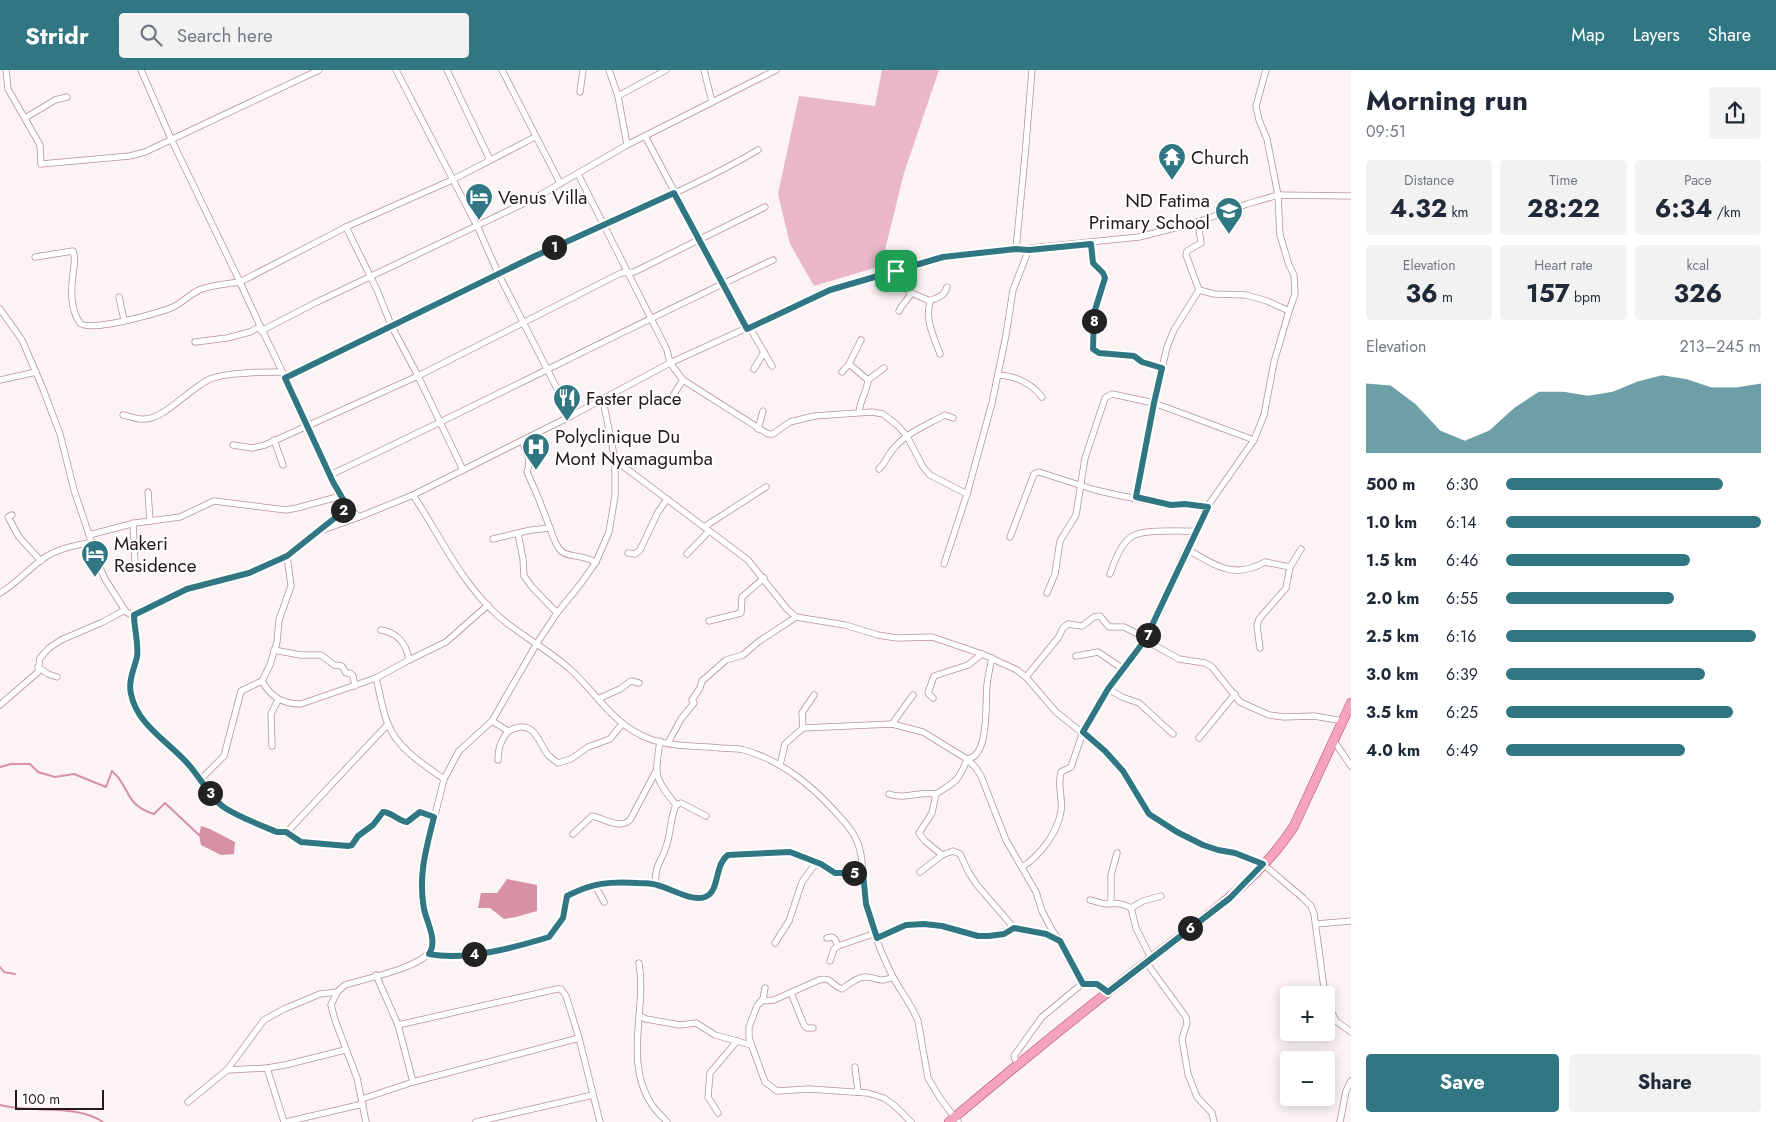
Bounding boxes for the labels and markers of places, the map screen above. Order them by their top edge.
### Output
temple icon: Church [1157,142,1187,181]
place label: Church [1191,144,1249,171]
hotel icon: Venus Villa [464,182,494,221]
place label: Venus Villa [498,184,587,211]
place label: ND Fatima Primary School [1089,187,1210,236]
school or university icon: ND Fatima Primary School [1214,196,1244,235]
pin: 1 [542,234,566,260]
pin [875,250,917,292]
pin: 8 [1082,308,1106,334]
restaurant icon: Faster place [552,383,582,422]
place label: Faster place [586,385,682,412]
place label: Polyclinique Du Mont Nyamagumba [555,423,713,472]
hospital icon: Polyclinique Du Mont Nyamagumba [521,432,551,471]
pin: 2 [330,498,356,522]
place label: Makeri Residence [114,530,197,579]
hotel icon: Makeri Residence [80,539,110,578]
pin: 7 [1136,622,1160,648]
pin: 3 [198,780,222,806]
pin: 5 [842,860,866,886]
pin: 6 [1178,916,1202,940]
pin: 4 [462,942,486,966]

